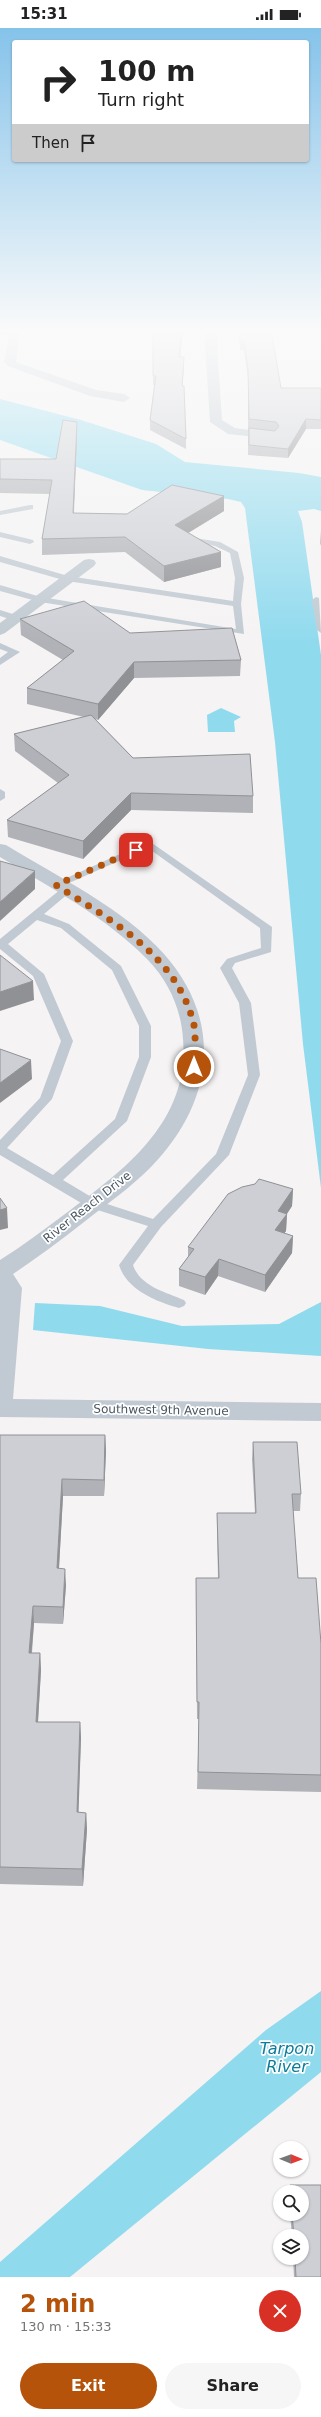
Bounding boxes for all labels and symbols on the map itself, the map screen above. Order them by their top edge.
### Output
pin [119,833,153,867]
position arrow [173,1046,215,1088]
street label: River Reach Drive [40,1168,134,1246]
street label: Southwest 9th Avenue [93,1402,229,1418]
water label: Tarpon River [260,2039,314,2076]
north arrow [273,2141,309,2177]

